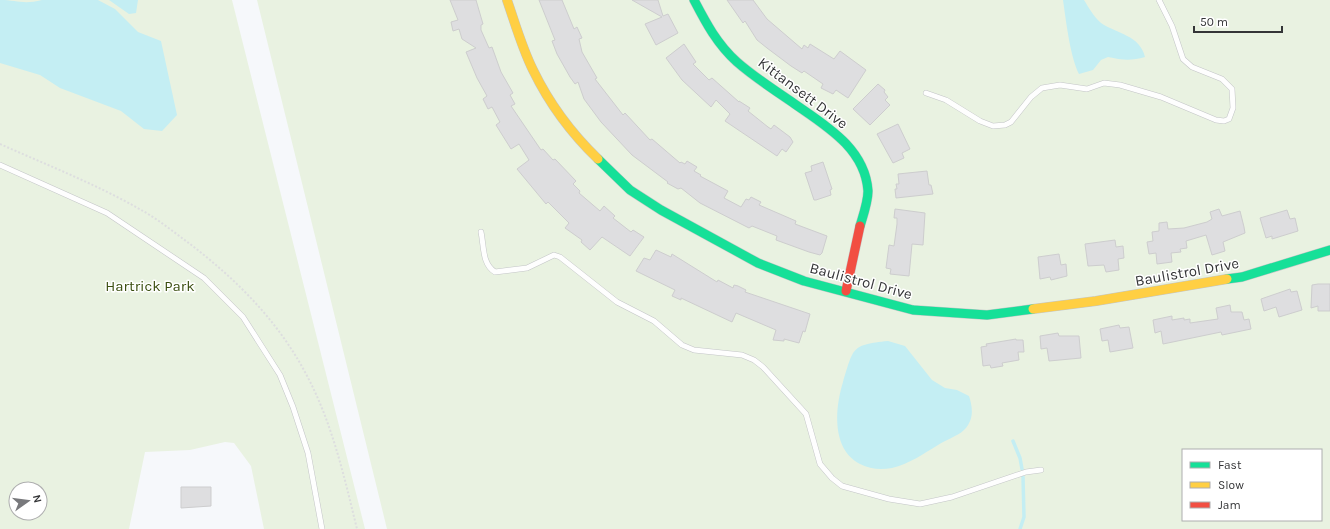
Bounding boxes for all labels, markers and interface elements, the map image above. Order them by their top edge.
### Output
scale bar [1194,8,1282,34]
text: 50 m [1200,15,1228,29]
street label: Kittansett Drive [755,53,851,133]
street label: Baulistrol Drive [1134,254,1240,290]
street label: Baulistrol Drive [808,259,914,303]
park label: Hartrick Park [105,277,195,295]
legend [1182,449,1322,521]
text: Fast [1218,458,1242,472]
text: Slow [1218,478,1244,492]
north arrow [8,481,48,521]
text: N [30,493,44,504]
text: Jam [1218,498,1241,512]

